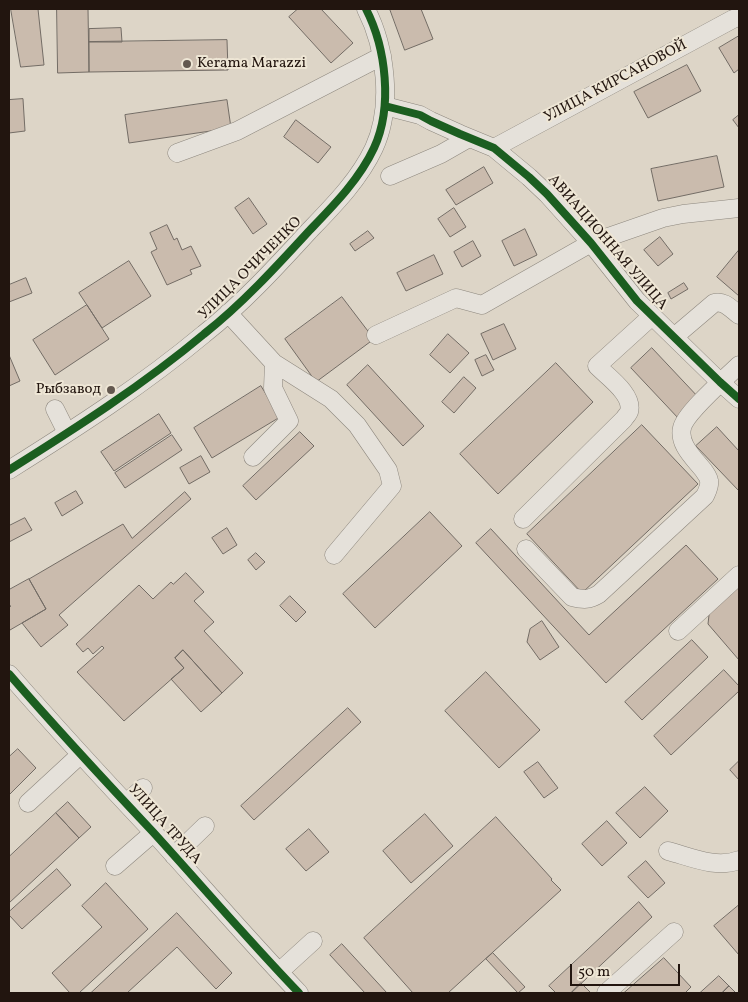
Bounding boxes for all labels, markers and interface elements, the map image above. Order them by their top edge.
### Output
street label: УЛИЦА КИРСАНОВОЙ [542,37,690,127]
place label: Kerama Marazzi [197,55,306,73]
marker: Kerama Marazzi [181,58,193,70]
street label: АВИАЦИОННАЯ УЛИЦА [543,172,671,314]
street label: УЛИЦА ОЧИЧЕНКО [196,214,306,324]
place label: Рыбзавод [36,381,101,399]
marker: Рыбзавод [105,384,117,396]
street label: УЛИЦА ТРУДА [123,781,205,869]
scale bar [573,954,683,986]
text: 50 m [578,962,610,983]

